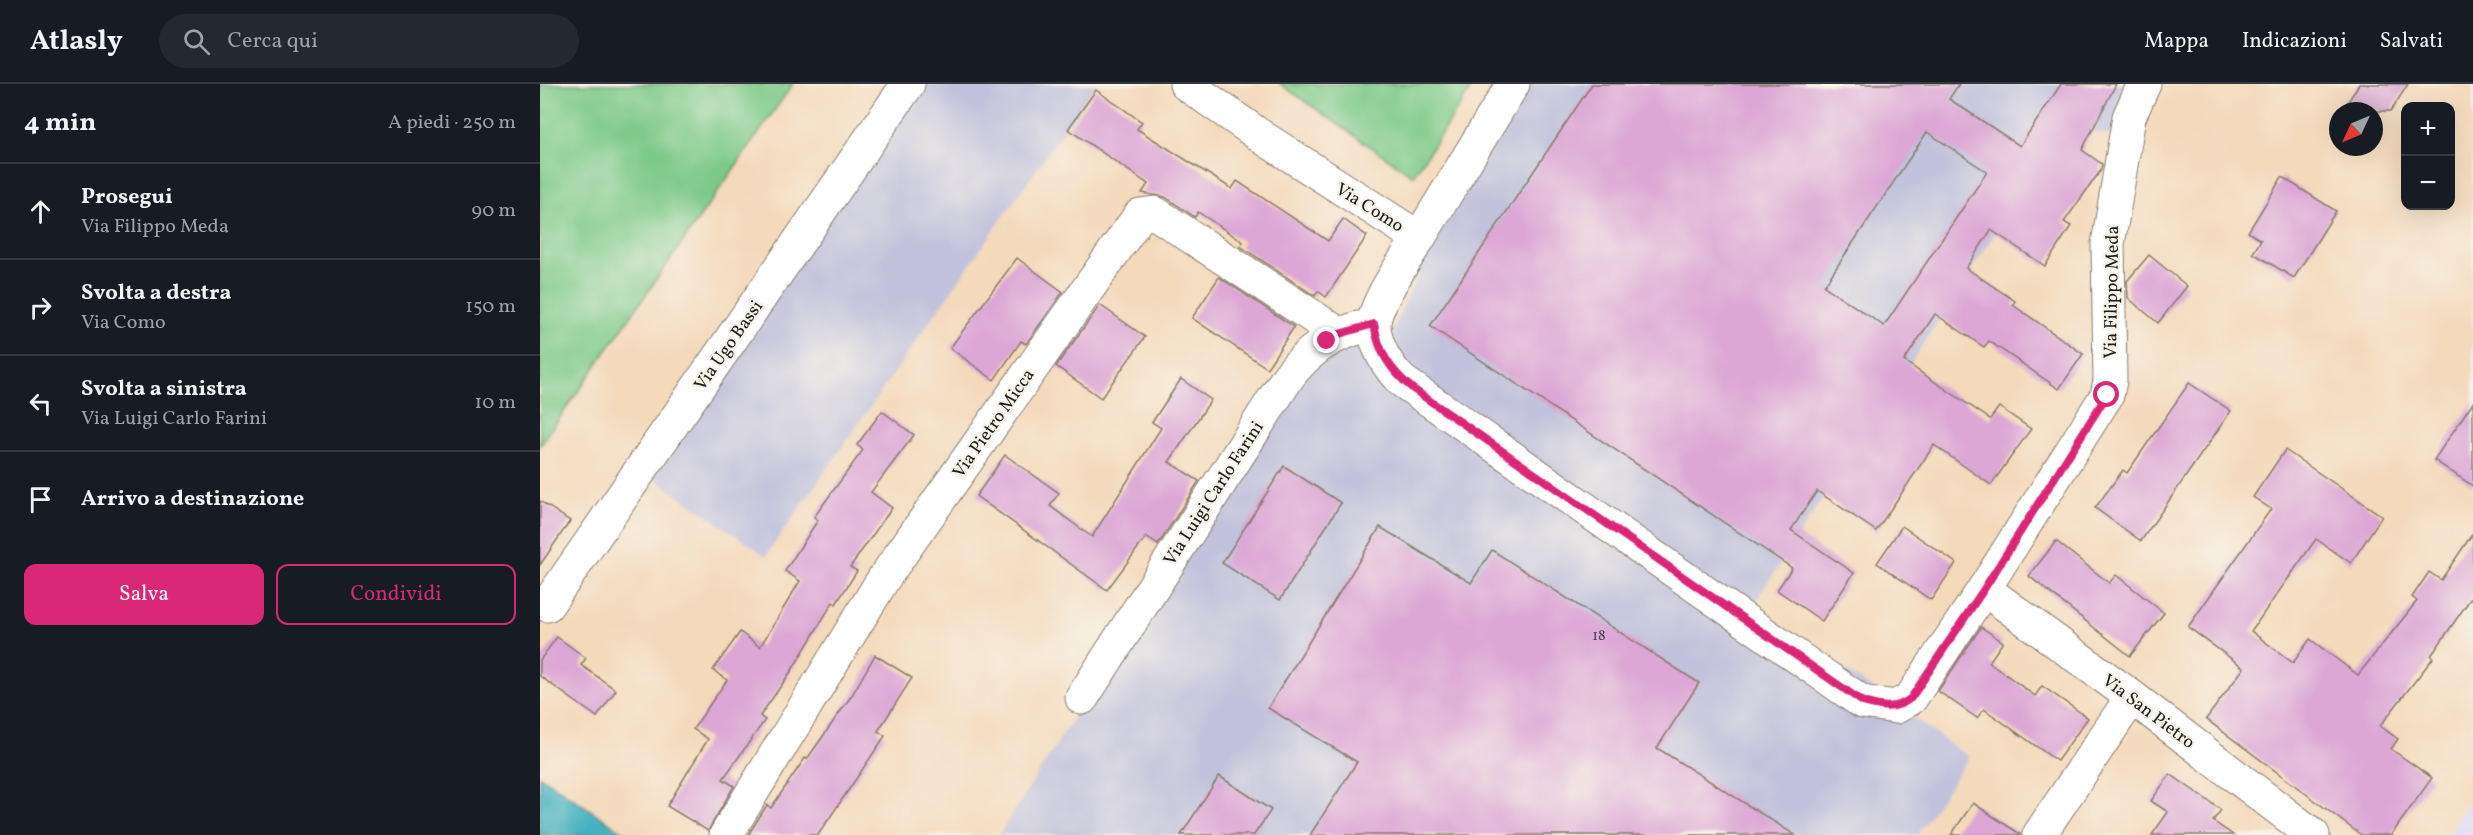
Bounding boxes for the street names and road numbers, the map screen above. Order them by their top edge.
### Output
street label: Via Como [1330,177,1408,239]
street label: Via Filippo Meda [2099,225,2126,359]
street label: Via Ugo Bassi [689,296,770,396]
street label: Via Pietro Micca [947,364,1041,484]
street label: Via Luigi Carlo Farini [1158,417,1270,571]
street label: Via San Pietro [2096,669,2200,755]

